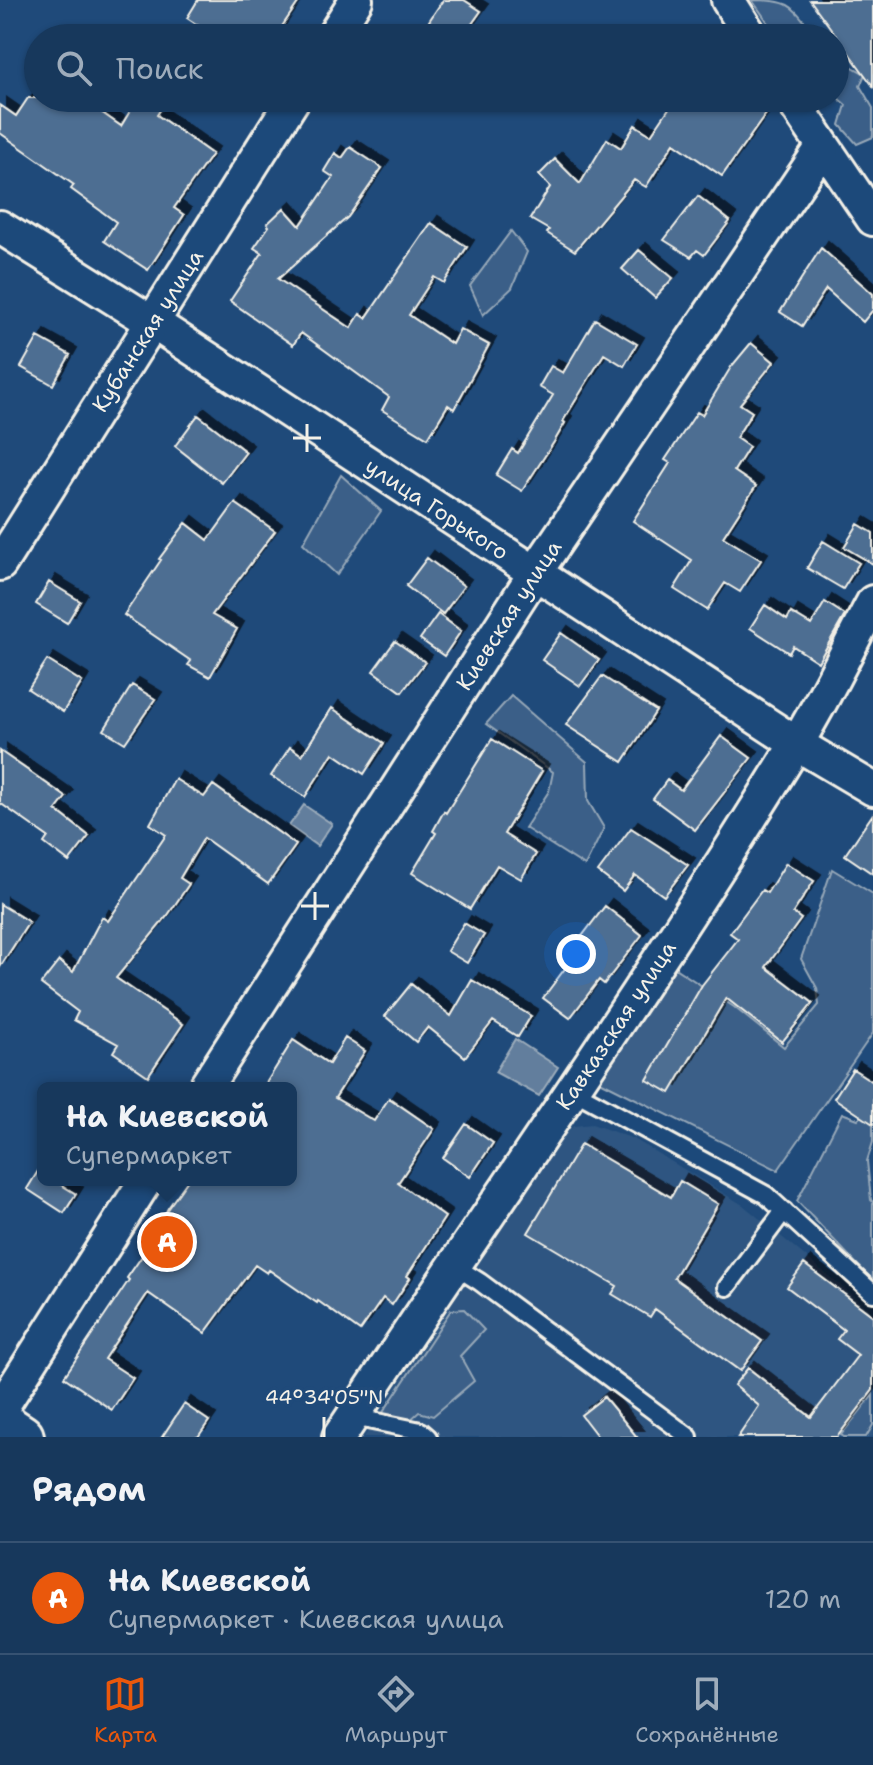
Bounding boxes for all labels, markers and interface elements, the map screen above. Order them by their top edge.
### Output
search box [24,24,849,112]
icon: search [52,46,96,90]
text: Поиск [116,48,204,89]
street label: Кубанская улица [85,244,210,418]
street label: улица Горького [359,451,514,567]
street label: Киевская улица [450,534,568,696]
your location [556,934,596,974]
street label: Кавказская улица [549,935,683,1116]
popup [37,1082,297,1186]
text: На Киевской [66,1096,268,1137]
text: Супермаркет [66,1137,231,1172]
pin: A [141,1212,193,1272]
text: 44°34'05"N [265,1384,383,1410]
text: Рядом [32,1466,146,1512]
text: На Киевской [108,1560,310,1601]
text: A [48,1581,68,1616]
text: 120 m [765,1581,841,1616]
text: Супермаркет · Киевская улица [108,1601,504,1636]
tab: Карта [94,1672,157,1749]
tab: Маршрут [345,1672,447,1749]
tab: Сохранённые [635,1672,779,1749]

